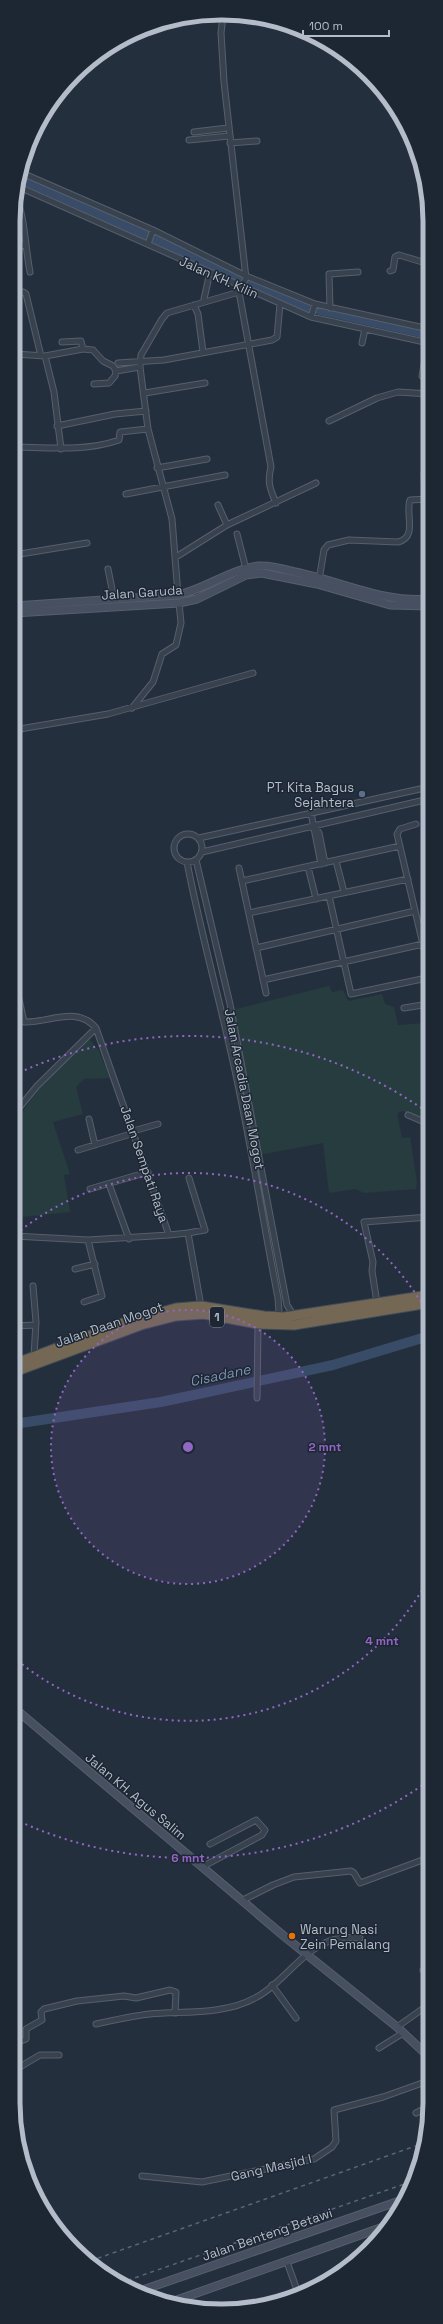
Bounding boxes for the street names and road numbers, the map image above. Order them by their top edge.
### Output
street label: Jalan KH. Kilin [177,252,261,302]
street label: Jalan Garuda [101,581,184,604]
street label: Jalan Arcadia Daan Mogot [221,1007,268,1171]
street label: Jalan Sempati Raya [117,1103,173,1225]
street label: Jalan Daan Mogot [53,1298,165,1351]
road number: 1 [210,1307,224,1327]
street label: Jalan KH. Agus Salim [82,1749,190,1844]
street label: Gang Masjid I [229,2150,313,2185]
street label: Jalan Benteng Betawi [200,2204,335,2265]

